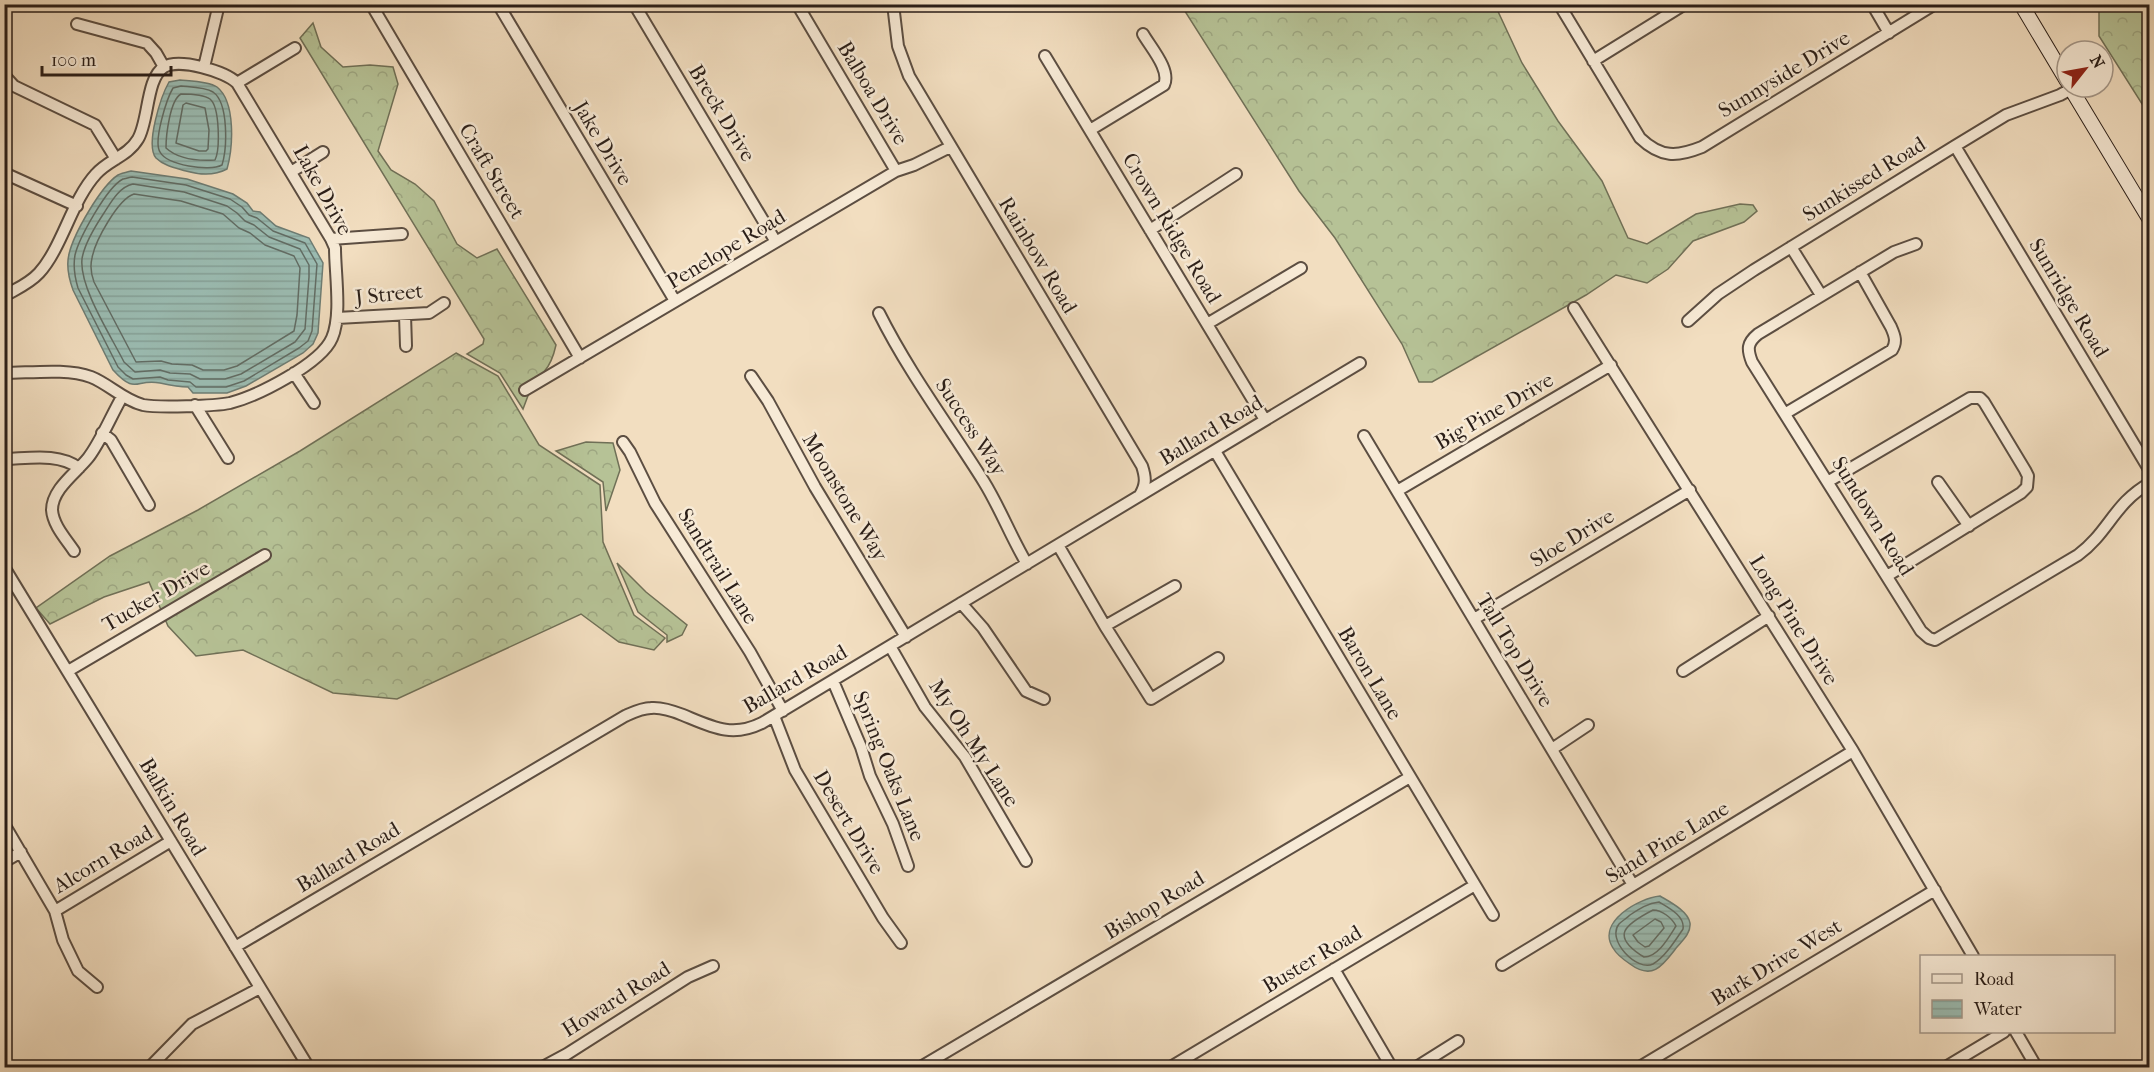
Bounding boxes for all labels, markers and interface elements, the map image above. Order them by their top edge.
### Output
street label: Sunnyside Drive [1714,25,1854,123]
street label: Balboa Drive [833,37,913,149]
scale bar [42,39,171,77]
north arrow [2055,39,2115,99]
text: 100 m [51,50,96,71]
text: N [2086,51,2109,72]
street label: Breck Drive [684,60,760,166]
street label: Jake Drive [568,95,637,189]
street label: Craft Street [454,119,530,223]
street label: Sunkissed Road [1798,131,1930,226]
street label: Lake Drive [288,141,358,239]
street label: Crown Ridge Road [1118,149,1227,308]
street label: Rainbow Road [994,192,1082,318]
street label: Penelope Road [662,204,790,294]
street label: Sunridge Road [2024,234,2114,362]
street label: J Street [352,278,424,310]
street label: Big Pine Drive [1431,367,1557,455]
street label: Success Way [931,374,1012,481]
street label: Ballard Road [1155,390,1267,470]
street label: Moonstone Way [797,429,893,566]
street label: Sundown Road [1827,452,1919,580]
street label: Sandtrail Lane [673,504,763,628]
street label: Sloe Drive [1526,504,1618,572]
street label: Long Pine Drive [1745,551,1843,689]
street label: Tucker Drive [98,556,214,636]
street label: Tall Top Drive [1472,589,1558,711]
street label: Baron Lane [1333,622,1407,724]
street label: Ballard Road [739,639,852,718]
street label: My Oh My Lane [924,675,1024,811]
street label: Spring Oaks Lane [848,688,930,844]
street label: Balkin Road [134,754,212,861]
street label: Desert Drive [809,766,889,878]
street label: Sand Pine Lane [1601,796,1733,888]
street label: Ballard Road [292,817,404,897]
street label: Alcorn Road [48,820,157,898]
street label: Bishop Road [1100,865,1209,944]
street label: Bark Drive West [1706,913,1846,1010]
street label: Buster Road [1258,920,1366,998]
legend [1920,955,2115,1033]
street label: Howard Road [557,956,675,1042]
text: Road [1974,969,2014,990]
text: Water [1973,999,2022,1020]

